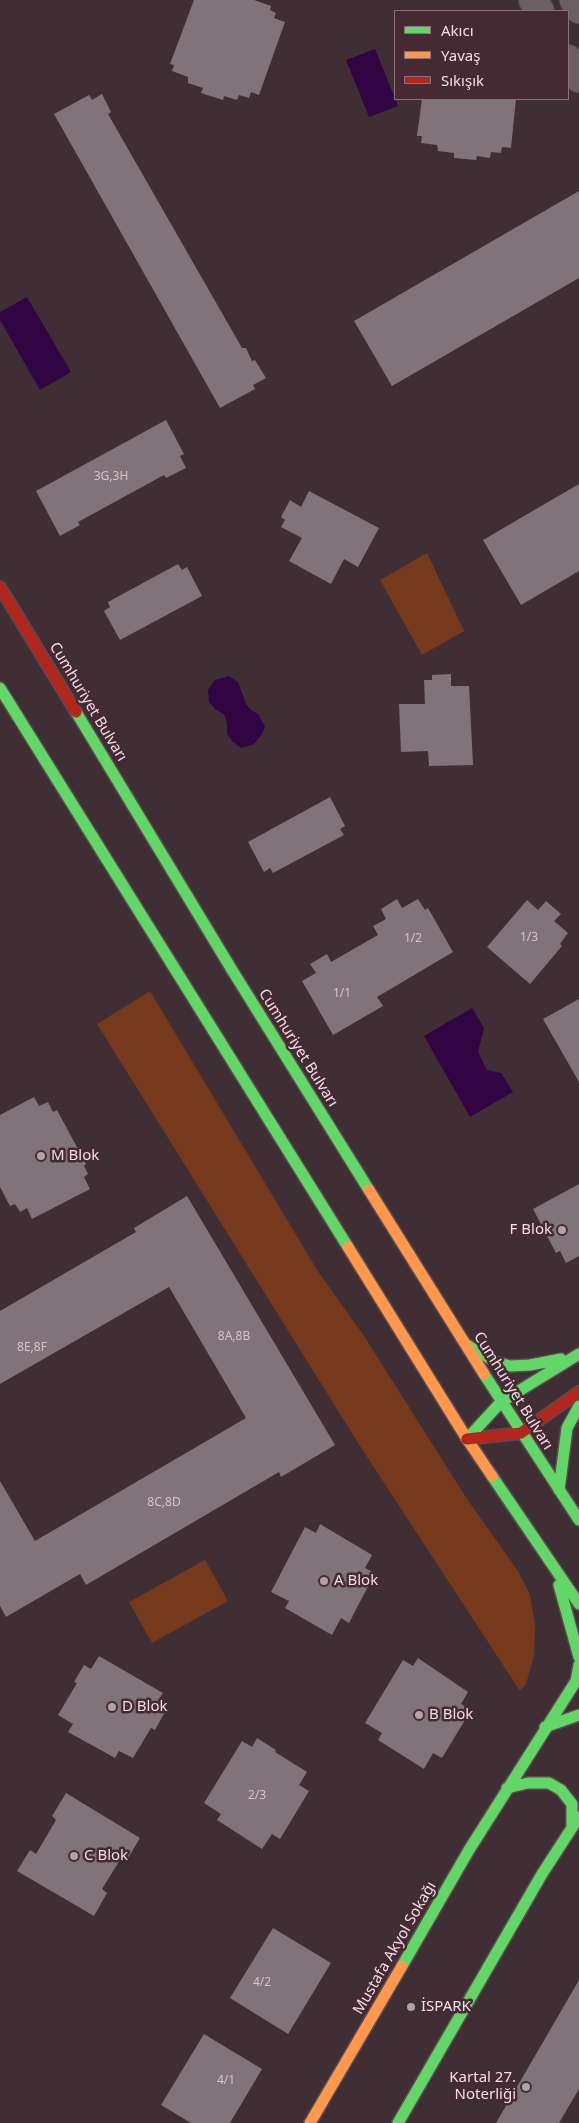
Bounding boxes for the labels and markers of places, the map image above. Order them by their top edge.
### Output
place label: M Blok [51,1147,99,1165]
marker: M Blok [35,1150,47,1162]
place label: F Blok [510,1221,552,1239]
marker: F Blok [556,1224,568,1236]
place label: A Blok [334,1572,378,1590]
marker: A Blok [318,1575,330,1587]
place label: D Blok [122,1698,168,1716]
marker: D Blok [106,1701,118,1713]
place label: B Blok [429,1706,473,1724]
marker: B Blok [413,1709,425,1721]
place label: C Blok [84,1847,128,1865]
marker: C Blok [68,1850,80,1862]
place label: İSPARK [421,1998,471,2016]
marker: İSPARK [405,2001,417,2013]
place label: Kartal 27. Noterliği [449,2069,516,2104]
marker: Kartal 27. Noterliği [520,2081,532,2093]

